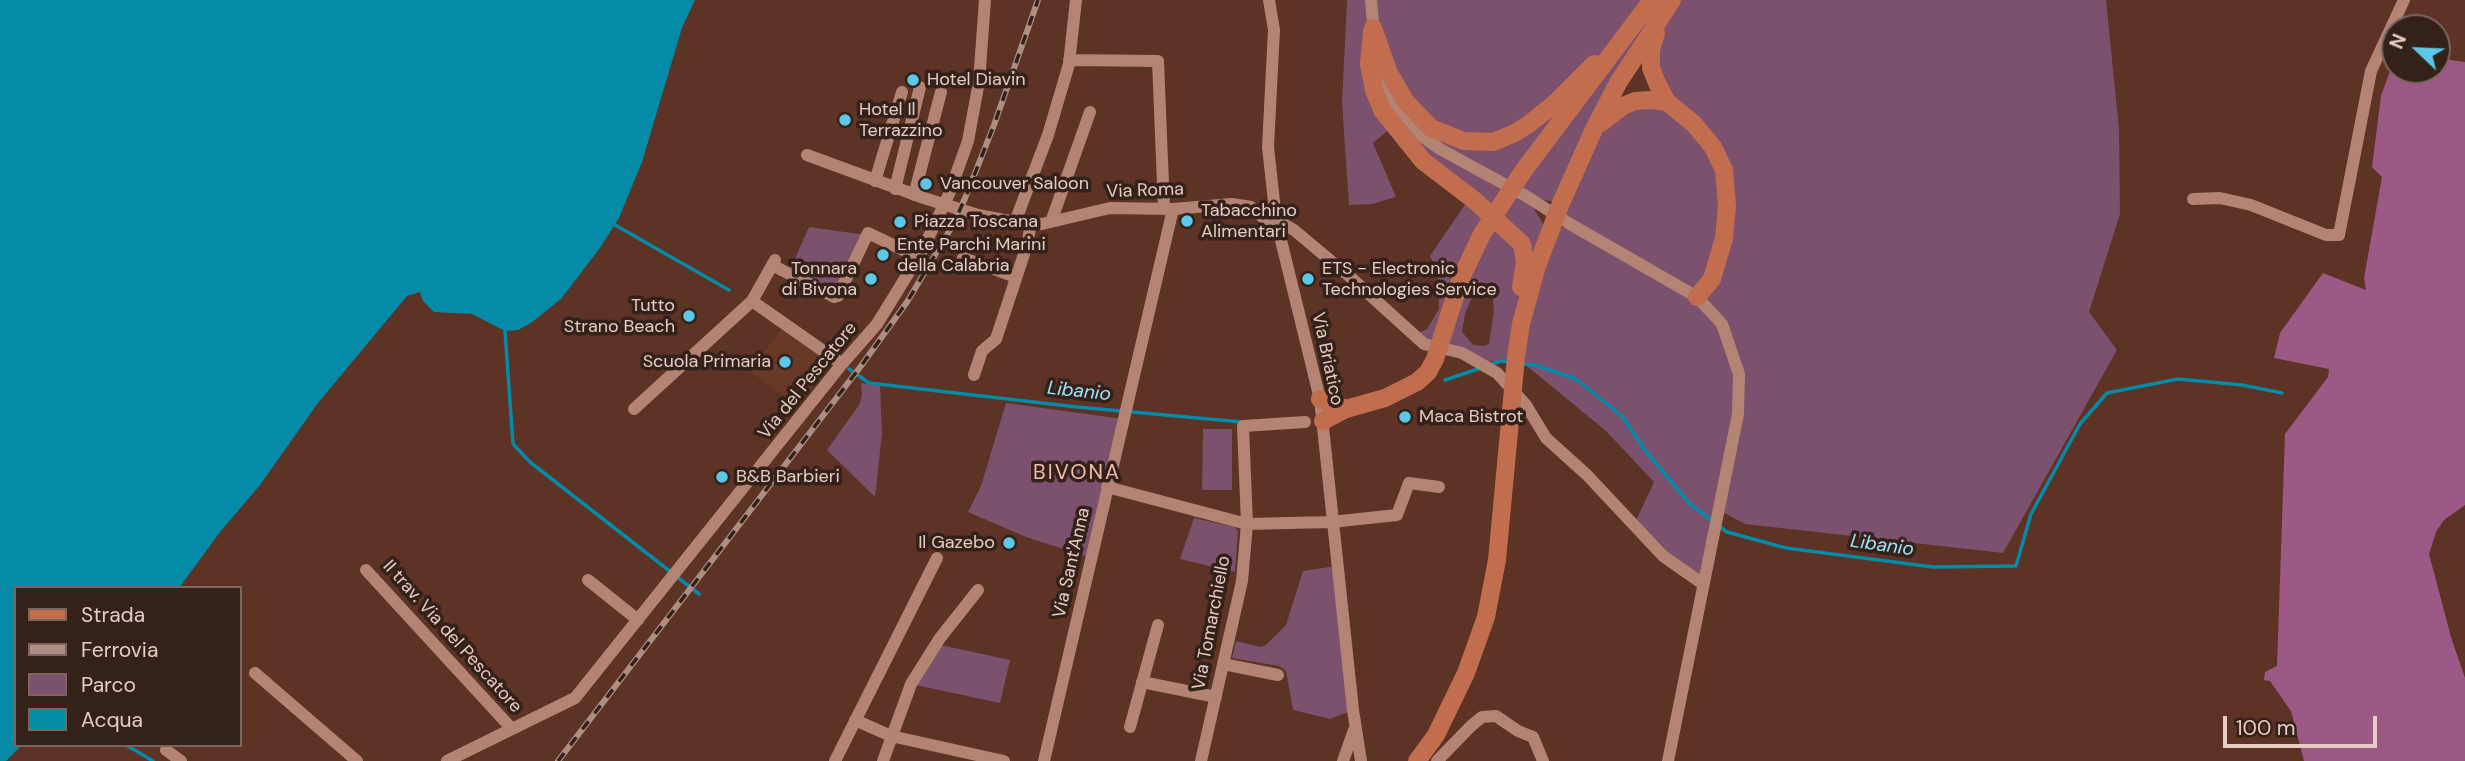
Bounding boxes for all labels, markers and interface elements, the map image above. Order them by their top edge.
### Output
north arrow [2381,14,2451,84]
text: N [2384,30,2412,53]
place label: Hotel Diavin [927,69,1026,91]
marker: Hotel Diavin [905,72,921,88]
place label: Hotel Il Terrazzino [859,99,943,142]
marker: Hotel Il Terrazzino [837,112,853,128]
place label: Vancouver Saloon [940,173,1089,195]
marker: Vancouver Saloon [918,176,934,192]
street label: Via Roma [1106,179,1184,203]
place label: Tabacchino Alimentari [1201,200,1297,242]
place label: Piazza Toscana [914,211,1038,233]
marker: Tabacchino Alimentari [1179,213,1195,229]
marker: Piazza Toscana [892,214,908,230]
place label: Ente Parchi Marini della Calabria [897,234,1046,276]
marker: Ente Parchi Marini della Calabria [875,247,891,263]
place label: Tonnara di Bivona [782,258,857,300]
place label: ETS - Electronic Technologies Service [1322,258,1497,300]
marker: Tonnara di Bivona [863,271,879,287]
marker: ETS - Electronic Technologies Service [1300,271,1316,287]
place label: Tutto Strano Beach [564,295,675,338]
marker: Tutto Strano Beach [681,308,697,324]
street label: Via Briatico [1307,310,1347,408]
street label: Via del Pescatore [754,318,862,444]
place label: Scuola Primaria [643,351,771,373]
marker: Scuola Primaria [777,354,793,370]
water label: Libanio [1046,377,1112,407]
place label: Maca Bistrot [1419,406,1523,428]
marker: Maca Bistrot [1397,409,1413,425]
district label: BIVONA [1034,460,1120,486]
place label: B&B Barbieri [736,466,840,488]
marker: B&B Barbieri [714,469,730,485]
street label: Via Sant'Anna [1049,506,1095,620]
water label: Libanio [1849,530,1915,562]
place label: Il Gazebo [918,532,995,554]
marker: Il Gazebo [1001,535,1017,551]
street label: Via Tomarchiello [1188,554,1236,692]
street label: II trav. Via del Pescatore [378,556,526,718]
legend [14,586,242,747]
text: Strada [81,601,145,629]
text: Ferrovia [81,636,158,664]
text: Parco [81,671,136,699]
scale bar [2227,702,2381,746]
text: Acqua [81,706,143,734]
text: 100 m [2236,714,2296,742]

